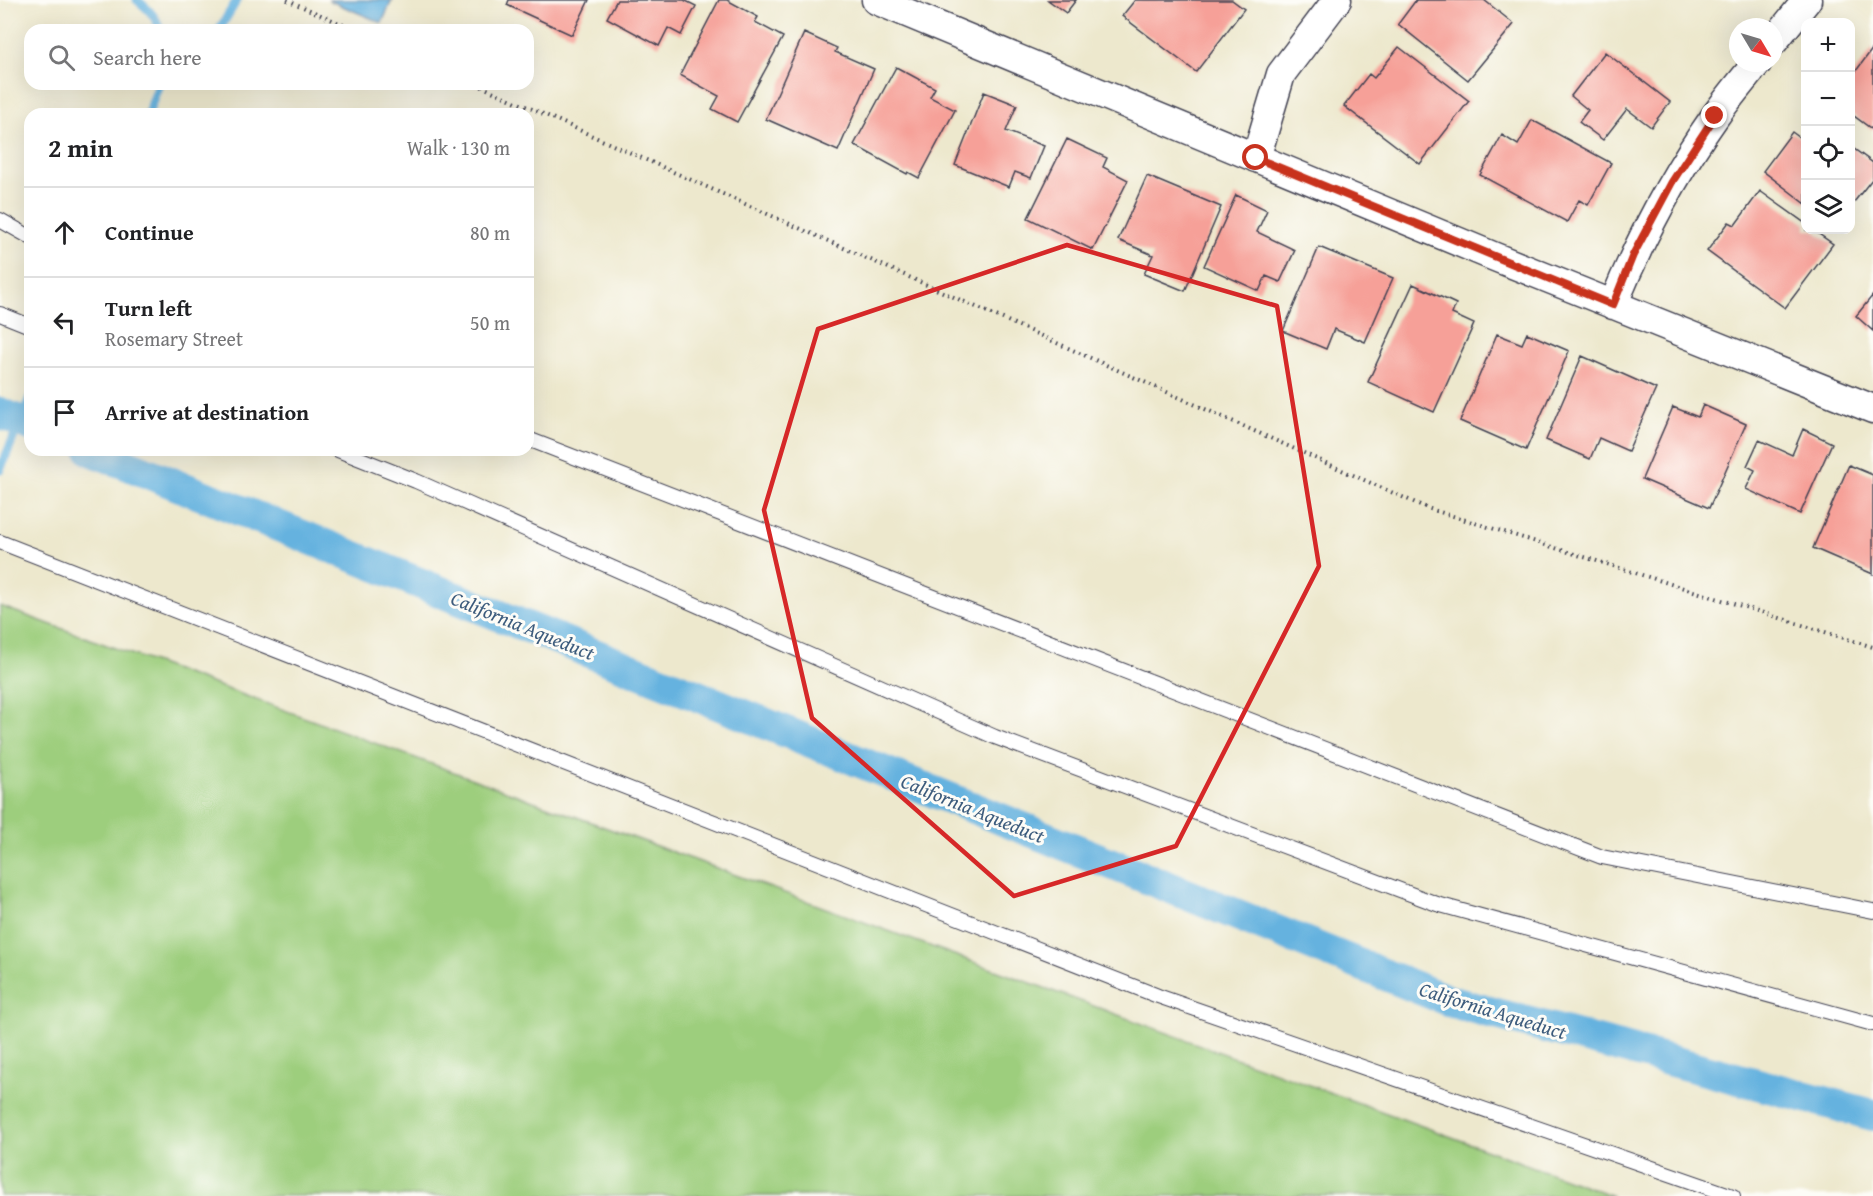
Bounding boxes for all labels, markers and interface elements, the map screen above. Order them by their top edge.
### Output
north arrow [1729,18,1783,72]
map controls [1801,18,1855,234]
button: + [1801,18,1855,72]
search box [24,24,534,90]
icon: search [45,41,78,74]
text: Search here [93,41,202,73]
button: − [1801,72,1855,126]
route end [1701,102,1727,128]
button: locate [1801,126,1855,180]
text: 2 min [48,128,113,167]
text: Walk · 130 m [407,133,510,162]
route start [1242,144,1268,170]
button: layers [1801,180,1855,234]
icon: ahead [48,216,81,249]
text: Continue [105,216,194,248]
text: 80 m [470,218,510,247]
text: Turn left [105,292,192,324]
icon: left [48,306,81,339]
text: 50 m [470,308,510,337]
text: Rosemary Street [105,324,243,353]
icon: arrive [48,396,81,429]
text: Arrive at destination [105,396,309,428]
water label: California Aqueduct [447,583,600,667]
water label: California Aqueduct [897,766,1050,850]
water label: California Aqueduct [1416,974,1571,1046]

